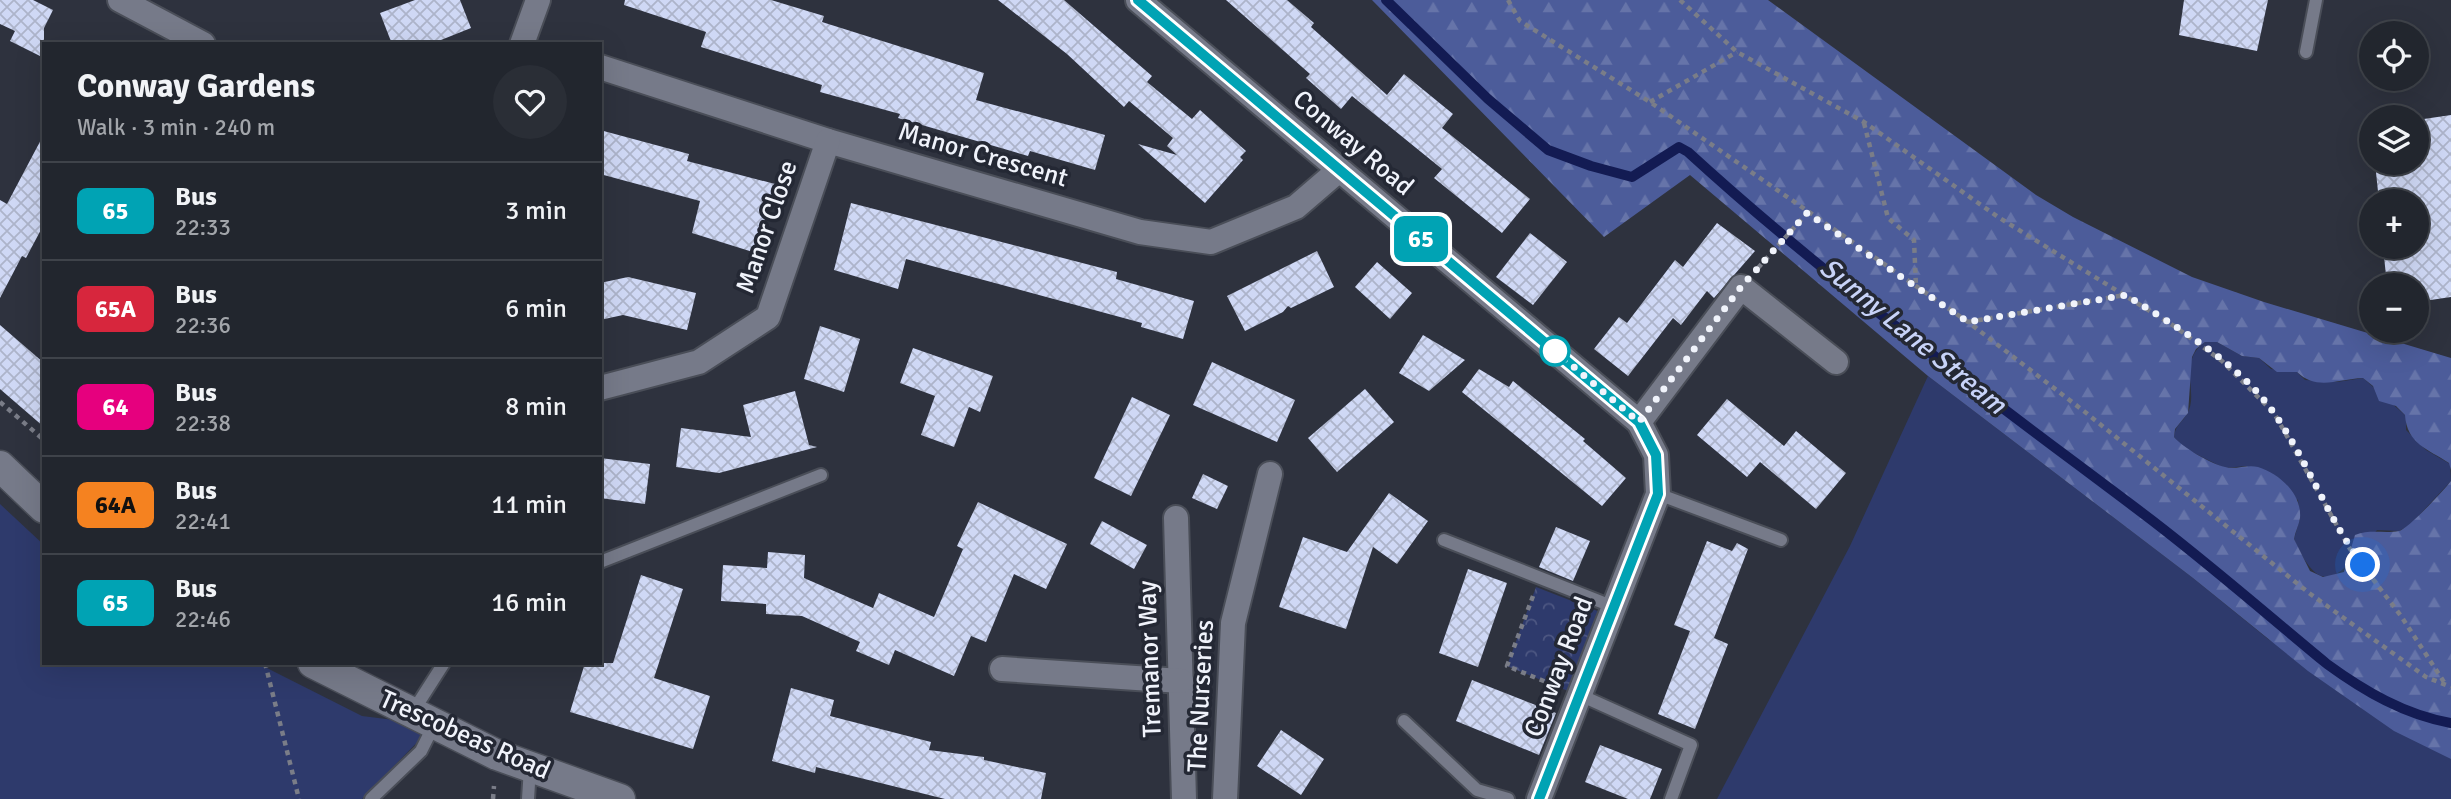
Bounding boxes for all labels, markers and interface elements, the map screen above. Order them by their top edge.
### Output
map controls [2359,21,2429,343]
button: locate [2359,21,2429,91]
button: heart [493,65,567,139]
text: Conway Gardens [77,66,315,107]
street label: Conway Road [1286,83,1420,203]
button: layers [2359,105,2429,175]
text: Walk · 3 min · 240 m [77,113,275,142]
street label: Manor Crescent [895,116,1071,194]
street label: Manor Close [729,156,805,298]
text: Bus [175,181,217,213]
button: + [2359,189,2429,259]
text: 3 min [505,195,567,227]
text: 65 [103,196,128,226]
text: 22:33 [175,213,231,242]
line badge: 65 [1390,216,1452,262]
text: 65 [1408,224,1434,254]
water label: Sunny Lane Stream [1813,250,2014,422]
button: − [2359,273,2429,343]
text: Bus [175,279,217,311]
text: 6 min [505,293,567,325]
text: 65A [95,294,136,324]
text: 22:36 [175,311,231,340]
unlabelled marker [1540,336,1570,366]
text: Bus [175,377,217,409]
text: 8 min [505,391,567,423]
text: 64 [103,392,128,422]
text: 22:38 [175,409,231,438]
text: Bus [175,475,217,507]
text: 11 min [491,489,567,521]
text: 64A [95,490,136,520]
text: 22:41 [175,507,231,536]
your location [2345,547,2380,582]
text: Bus [175,573,217,605]
street label: Tremanor Way [1131,580,1169,738]
text: 16 min [491,587,567,619]
text: 65 [103,588,128,618]
street label: Conway Road [1518,592,1600,742]
text: 22:46 [175,605,231,634]
street label: The Nurseries [1181,619,1221,773]
street label: Trescobeas Road [375,683,555,787]

